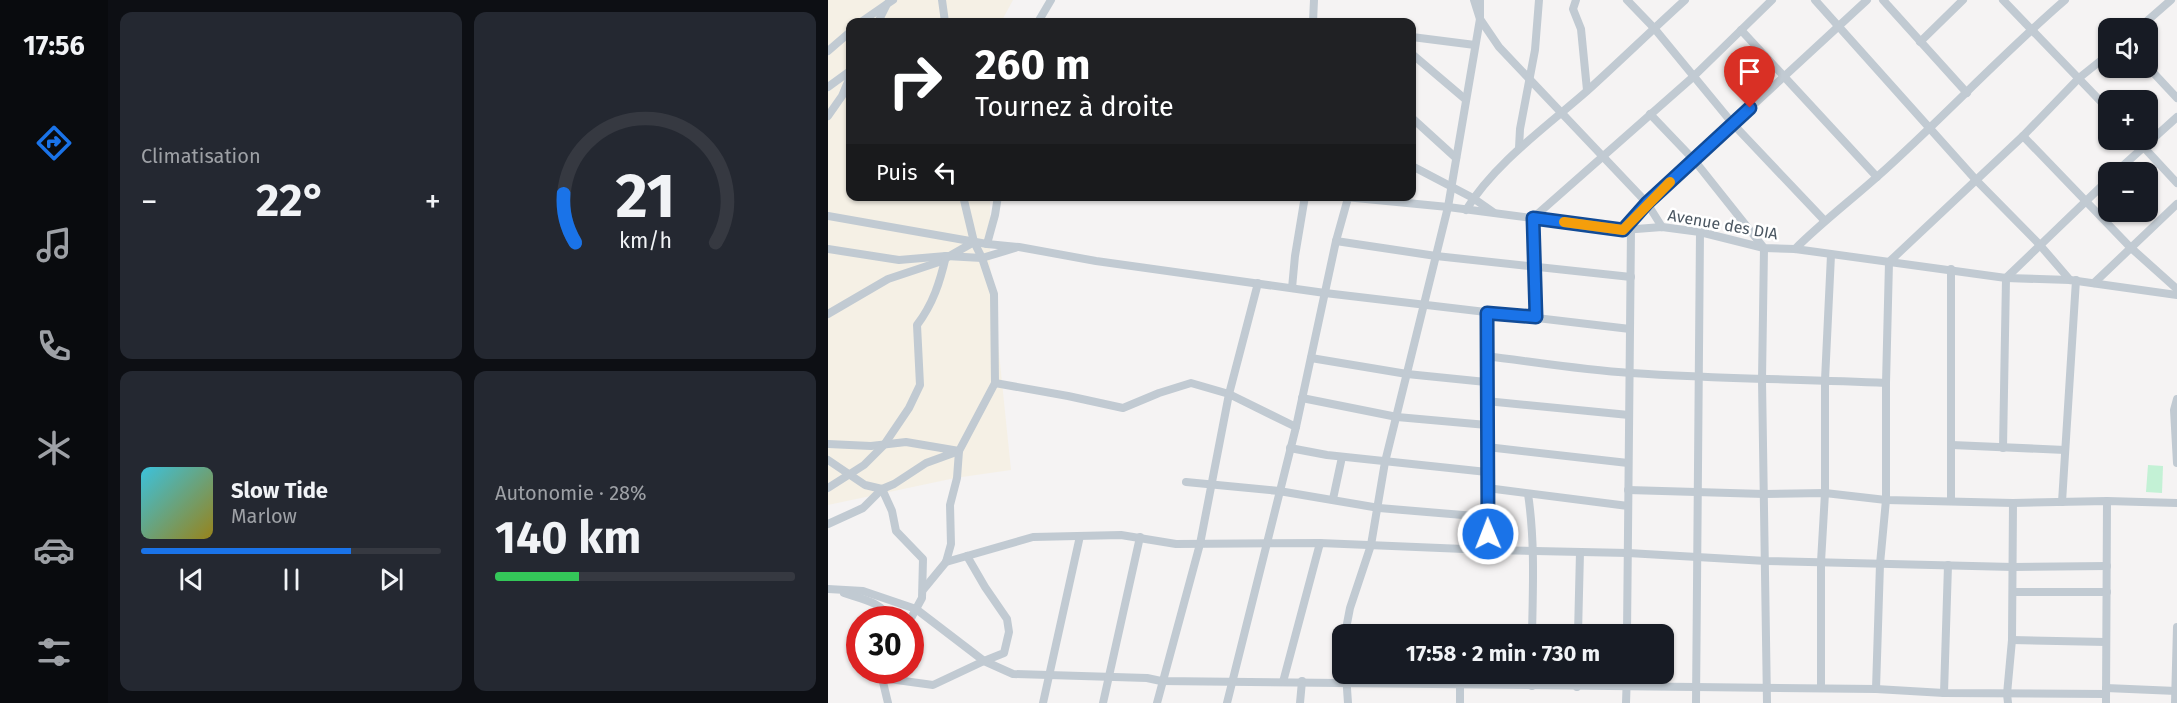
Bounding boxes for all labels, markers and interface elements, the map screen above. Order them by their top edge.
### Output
map controls [2098,18,2158,222]
button: sound [2098,18,2158,78]
text: 17:56 [23,30,85,62]
text: 260 m [975,40,1090,90]
icon: right [876,42,954,120]
pin [1724,46,1775,108]
icon: arrive [1733,55,1766,88]
button: + [2098,90,2158,150]
text: Tournez à droite [975,91,1174,123]
icon: directions [33,122,75,164]
text: Climatisation [141,144,261,168]
icon: left [929,156,962,189]
text: 21 [615,159,675,234]
text: Puis [876,159,917,186]
button: − [2098,162,2158,222]
text: 22° [256,174,326,228]
text: − [141,182,158,222]
text: + [425,182,441,222]
street label: Avenue des DIA [1666,205,1780,244]
icon: music [33,224,75,266]
text: km/h [618,228,672,254]
icon: phone [33,325,75,367]
icon: climate [33,427,75,469]
text: Slow Tide [231,477,328,504]
text: Autonomie · 28% [495,481,647,505]
position arrow [1456,502,1520,566]
text: Marlow [231,504,297,528]
text: 140 km [495,511,641,565]
icon: car [33,529,75,571]
icon: previous [175,563,208,596]
icon: pause [275,563,308,596]
icon: next [375,563,408,596]
speed limit sign: 30 [846,606,924,684]
icon: filters [33,631,75,673]
text: 17:58 · 2 min · 730 m [1406,640,1600,667]

